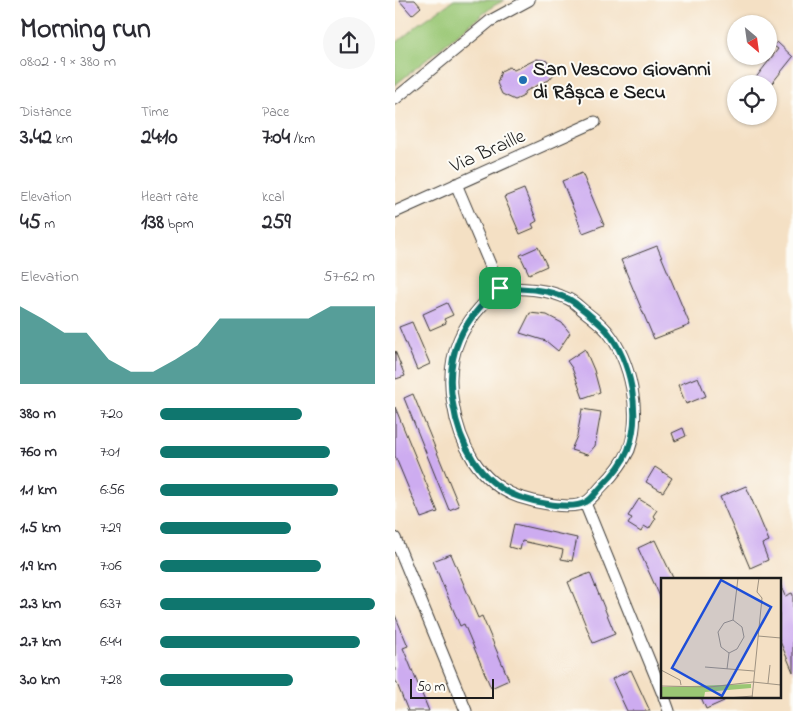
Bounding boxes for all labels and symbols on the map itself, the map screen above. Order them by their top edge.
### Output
north arrow [727,15,777,65]
place label: San Vescovo Giovanni di Râșca e Secu [533,56,711,108]
marker: San Vescovo Giovanni di Râșca e Secu [517,74,529,86]
street label: Via Braille [445,123,530,182]
pin [479,267,521,309]
inset map [661,578,781,698]
scale bar [410,676,494,699]

